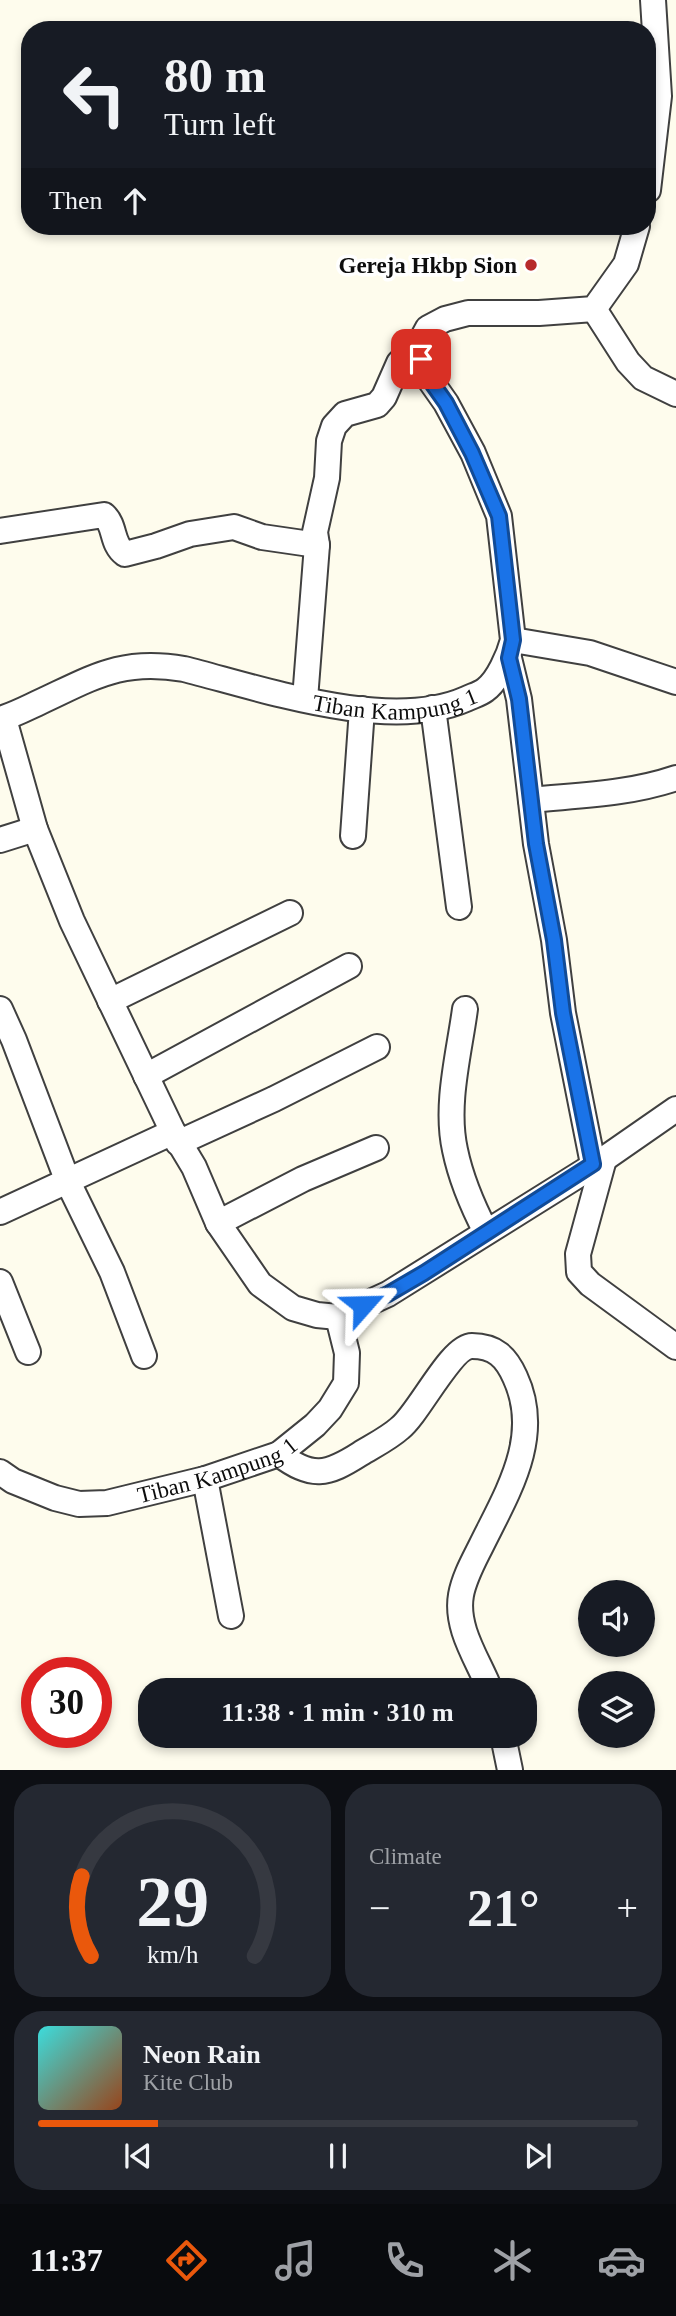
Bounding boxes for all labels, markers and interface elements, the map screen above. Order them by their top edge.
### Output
text: 80 m [164,48,266,103]
icon: left [49,49,140,140]
text: Turn left [164,106,276,142]
icon: ahead [116,182,154,220]
text: Then [49,186,102,215]
place label: Gereja Hkbp Sion [339,253,517,278]
marker: Gereja Hkbp Sion [523,257,539,273]
pin [391,329,451,389]
icon: arrive [402,340,440,378]
street label: Tiban Kampung 1 [311,683,481,724]
position arrow [326,1268,400,1342]
street label: Tiban Kampung 1 [135,1432,302,1508]
map controls [578,1580,655,1748]
button: sound [578,1580,655,1657]
speed limit sign: 30 [21,1657,112,1748]
button: layers [578,1671,655,1748]
text: 11:38 · 1 min · 310 m [221,1698,454,1727]
text: Climate [369,1844,442,1869]
text: 29 [136,1862,209,1943]
text: 21° [467,1880,540,1937]
text: − [369,1887,390,1929]
text: + [617,1887,638,1929]
text: km/h [147,1941,199,1968]
text: Neon Rain [143,2040,261,2069]
text: Kite Club [143,2070,233,2095]
icon: previous [119,2137,157,2175]
icon: pause [319,2137,357,2175]
icon: next [519,2137,557,2175]
icon: directions [162,2236,211,2285]
icon: music [271,2236,320,2285]
icon: phone [380,2236,429,2285]
icon: climate [488,2236,537,2285]
icon: car [597,2236,646,2285]
text: 11:37 [30,2242,103,2278]

